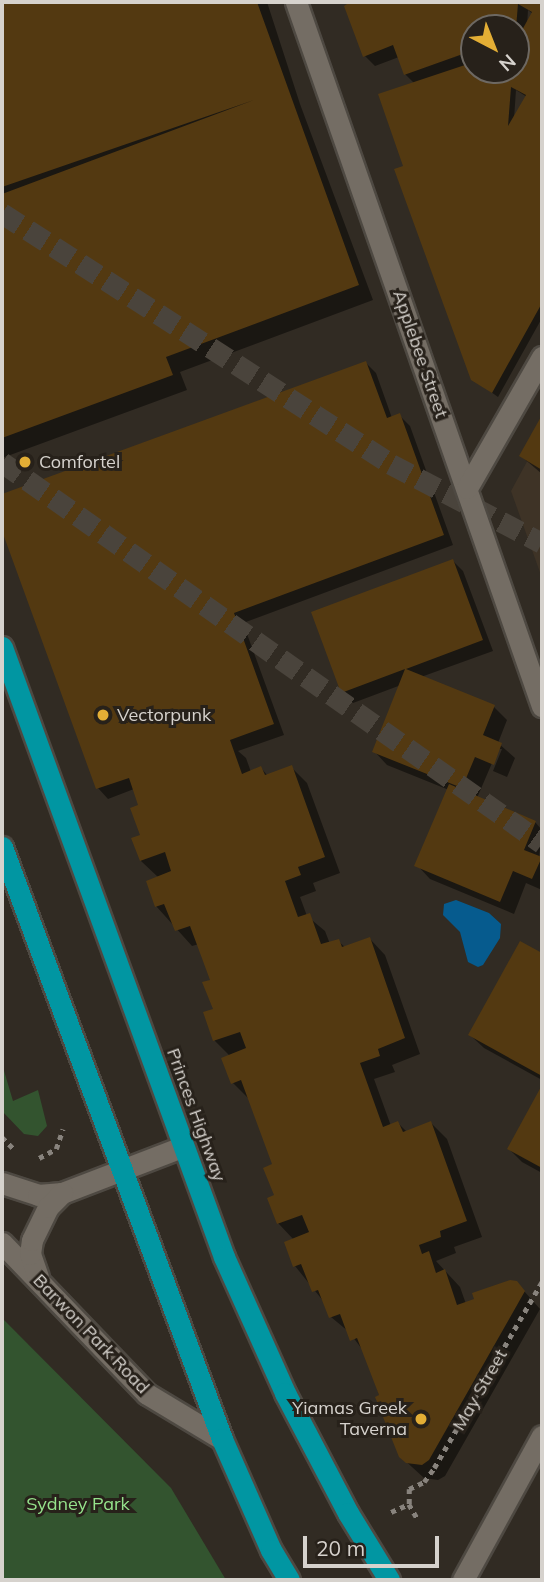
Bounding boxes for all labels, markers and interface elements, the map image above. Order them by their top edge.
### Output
north arrow [460,14,530,84]
text: N [494,49,521,77]
street label: Applebee Street [388,287,452,421]
place label: Comfortel [39,451,120,473]
marker: Comfortel [17,454,33,470]
place label: Vectorpunk [117,704,211,726]
marker: Vectorpunk [95,707,111,723]
street label: Princes Highway [162,1045,230,1185]
street label: Barwon Park Road [28,1270,154,1398]
street label: May Street [448,1346,512,1434]
place label: Yiamas Greek Taverna [292,1398,407,1440]
marker: Yiamas Greek Taverna [413,1411,429,1427]
park label: Sydney Park [26,1493,130,1515]
scale bar [306,1522,442,1566]
text: 20 m [316,1535,365,1561]

